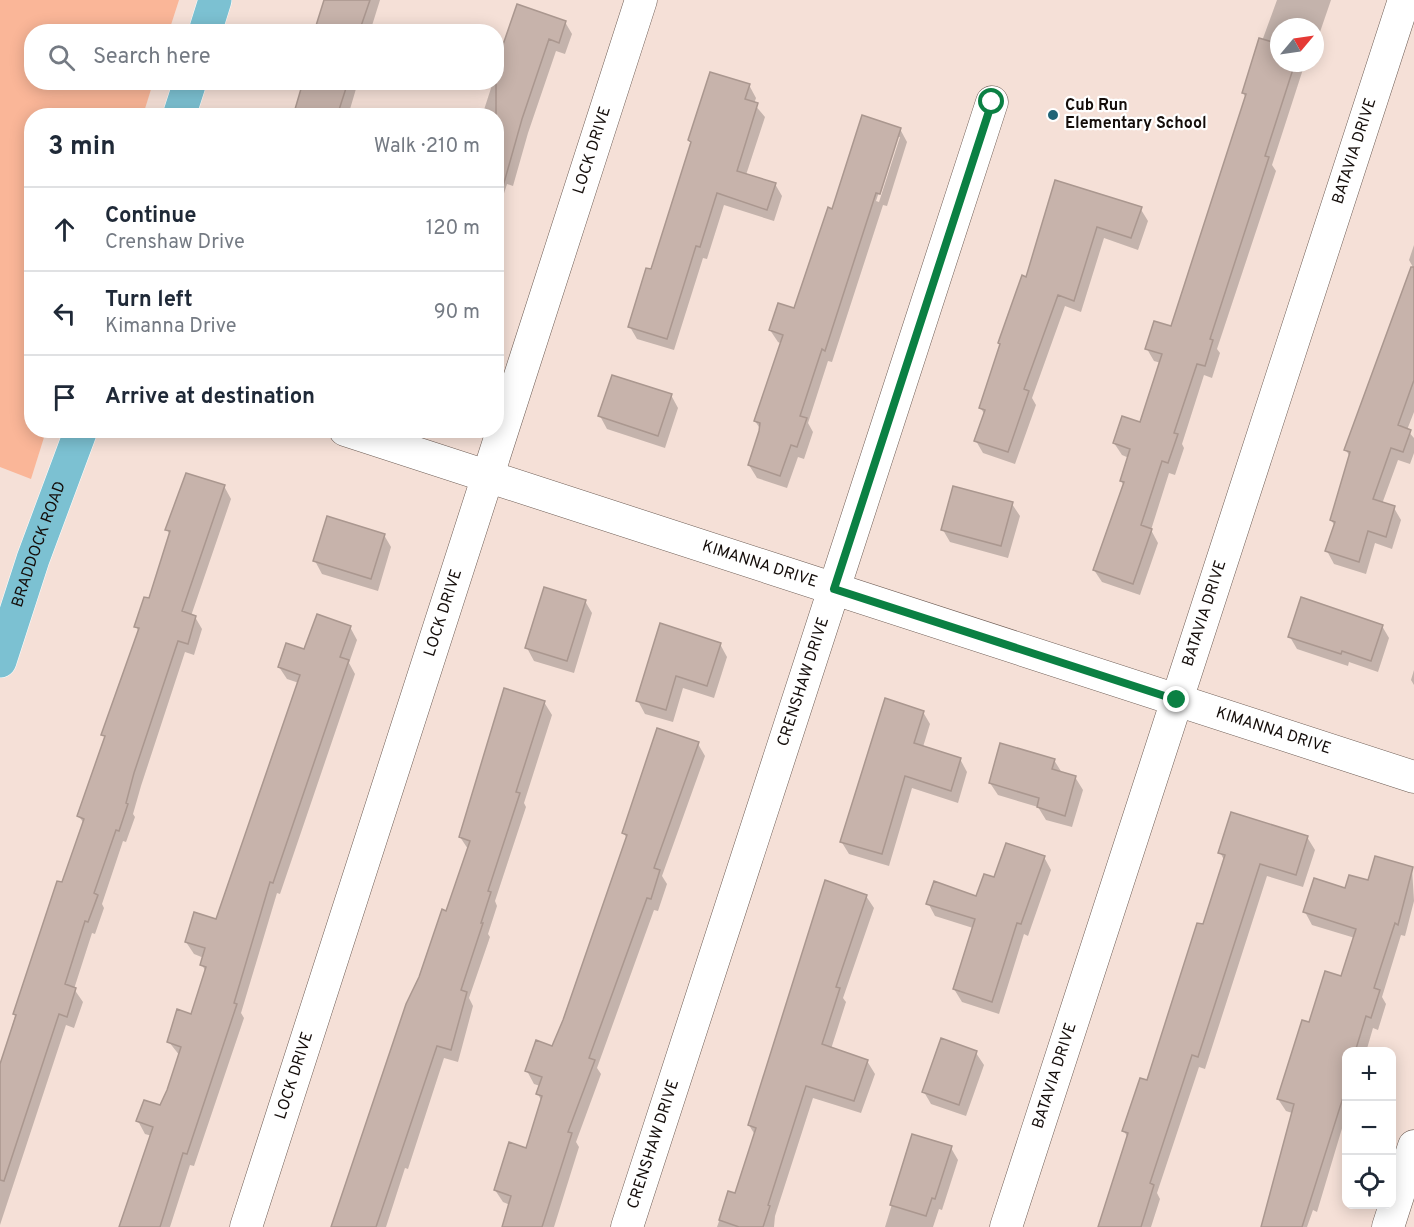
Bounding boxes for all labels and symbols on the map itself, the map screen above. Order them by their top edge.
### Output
north arrow [1270,18,1324,72]
route start [978,88,1004,114]
place label: Cub Run Elementary School [1065,96,1207,134]
street label: BATAVIA DRIVE [1328,96,1381,207]
street label: LOCK DRIVE [569,104,616,197]
marker: Cub Run Elementary School [1046,108,1060,122]
street label: BRADDOCK ROAD [8,479,71,610]
street label: KIMANNA DRIVE [700,537,820,593]
street label: BATAVIA DRIVE [1178,558,1232,669]
street label: LOCK DRIVE [420,567,467,659]
street label: CRENSHAW DRIVE [774,615,834,749]
route end [1163,686,1189,712]
street label: KIMANNA DRIVE [1213,703,1334,759]
street label: BATAVIA DRIVE [1029,1020,1082,1131]
street label: LOCK DRIVE [271,1029,318,1122]
street label: CRENSHAW DRIVE [624,1077,684,1211]

